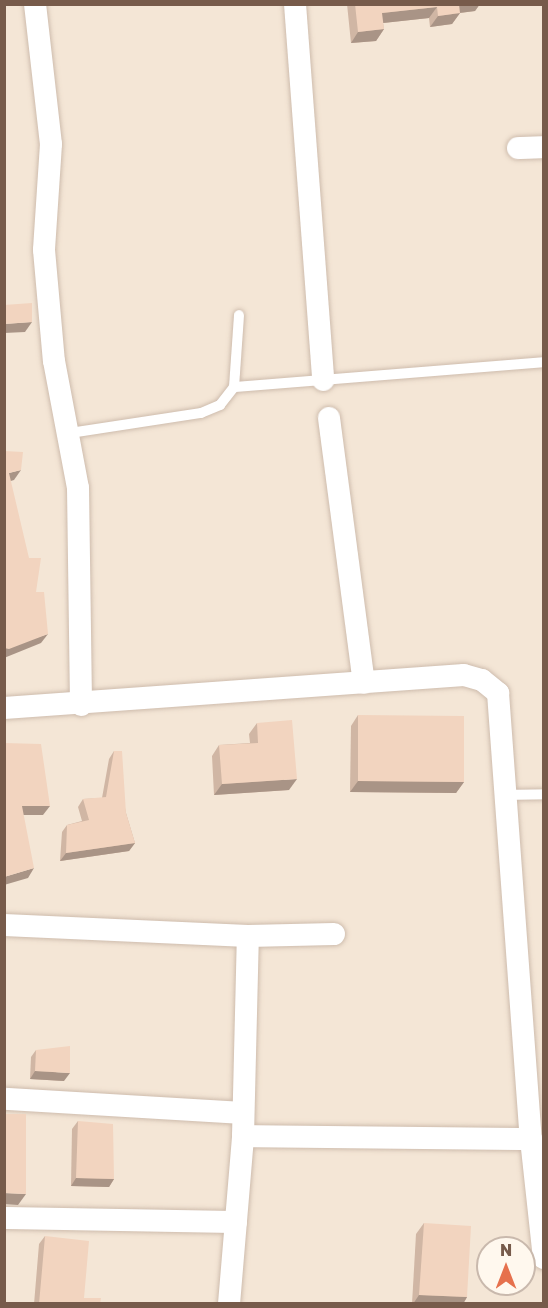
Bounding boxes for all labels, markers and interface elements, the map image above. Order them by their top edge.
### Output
north arrow [476,1236,536,1296]
text: N [500,1240,512,1260]

